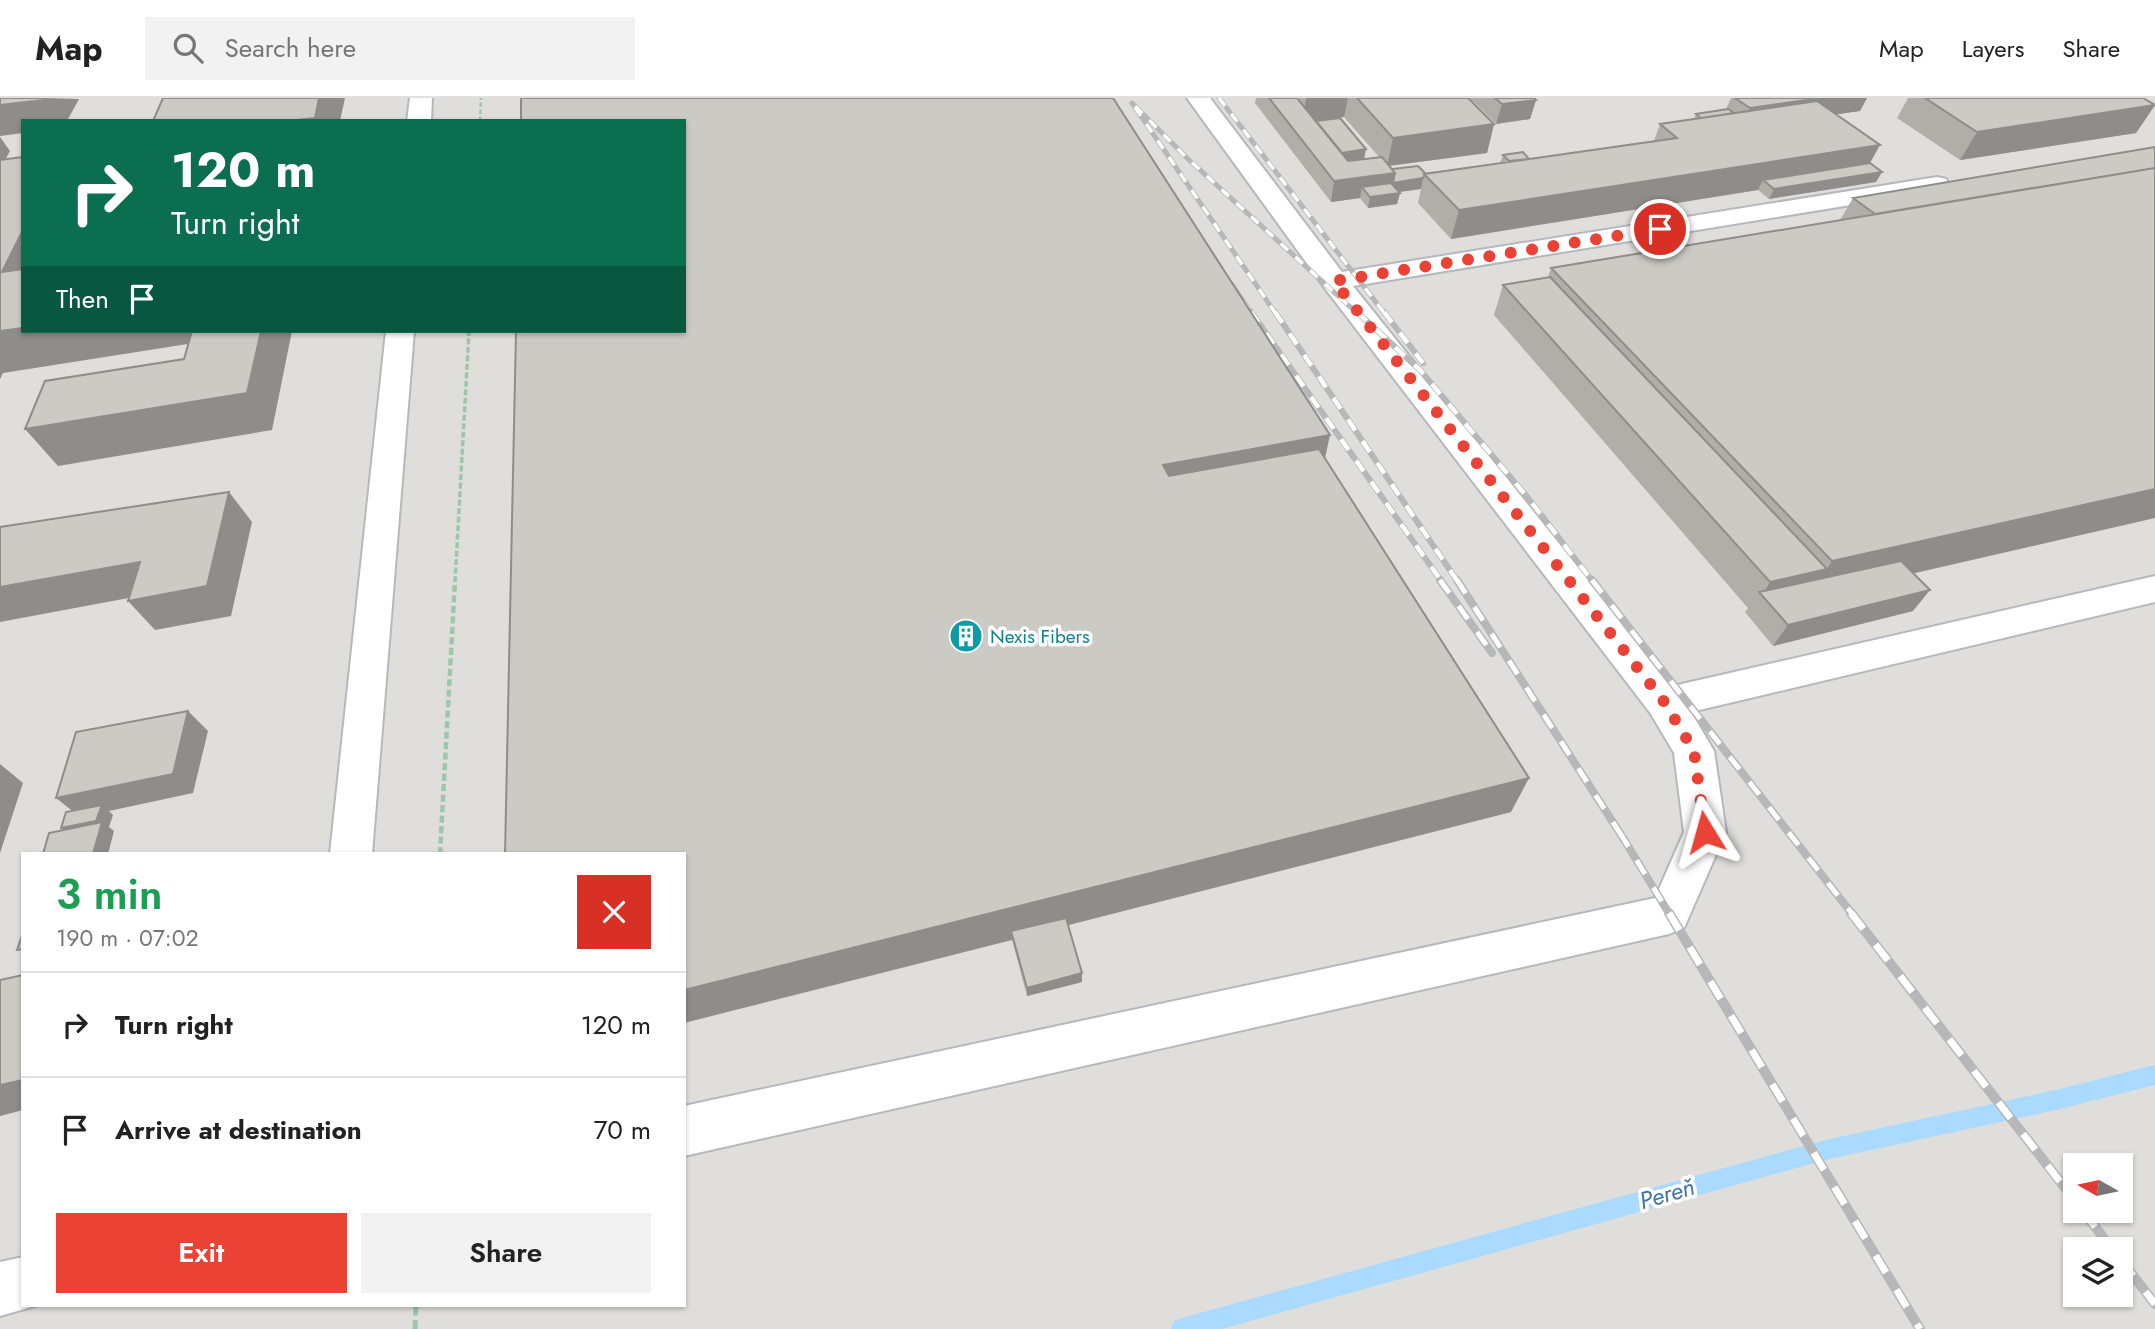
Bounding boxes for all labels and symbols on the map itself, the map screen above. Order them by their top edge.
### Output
pin [1630,199,1690,259]
building icon: Nexis Fibers [947,617,985,655]
place label: Nexis Fibers [990,623,1090,650]
position arrow [1668,795,1742,869]
north arrow [2063,1153,2133,1223]
water label: Pereň [1635,1169,1699,1218]

